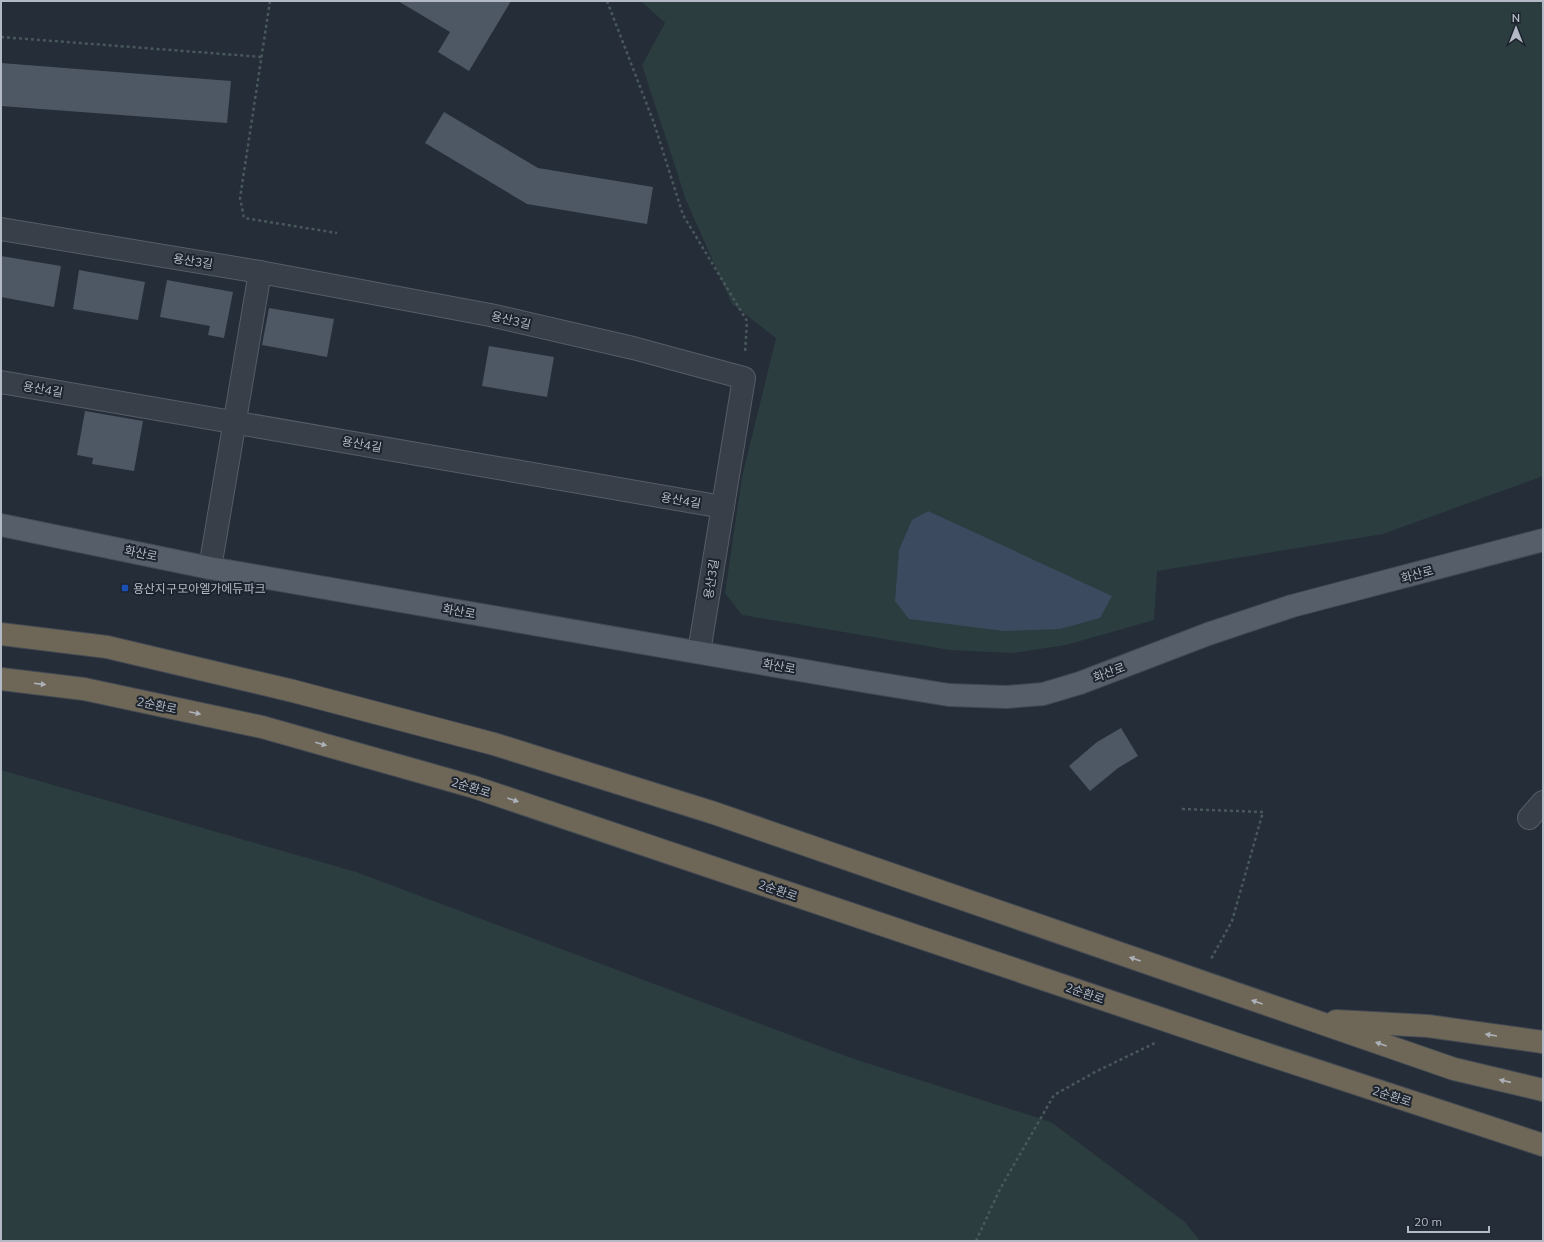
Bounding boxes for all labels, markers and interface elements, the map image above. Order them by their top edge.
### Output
north arrow [1496,8,1536,48]
text: N [1512,11,1520,25]
street label: 용산3길 [172,250,214,272]
street label: 용산3길 [490,308,532,332]
street label: 용산4길 [22,378,64,400]
street label: 용산4길 [341,433,383,455]
street label: 용산4길 [660,489,702,511]
street label: 화산로 [123,542,159,564]
street label: 용산3길 [700,558,722,600]
street label: 화산로 [1399,562,1435,586]
place label: 용산지구모아엘가에듀파크 [133,581,265,596]
marker: 용산지구모아엘가에듀파크 [120,583,130,593]
street label: 화산로 [441,601,477,621]
street label: 화산로 [761,656,797,676]
street label: 화산로 [1091,659,1127,685]
one-way arrow [34,681,46,687]
street label: 2순환로 [136,693,178,717]
one-way arrow [189,710,201,716]
one-way arrow [315,741,327,747]
street label: 2순환로 [450,774,492,800]
one-way arrow [507,798,519,804]
street label: 2순환로 [756,876,800,904]
one-way arrow [1128,956,1140,962]
street label: 2순환로 [1063,979,1107,1007]
one-way arrow [1251,998,1263,1004]
one-way arrow [1484,1032,1497,1038]
one-way arrow [1374,1041,1386,1047]
one-way arrow [1499,1077,1511,1083]
street label: 2순환로 [1371,1083,1413,1109]
scale bar [1408,1208,1489,1234]
text: 20 m [1414,1214,1442,1229]

